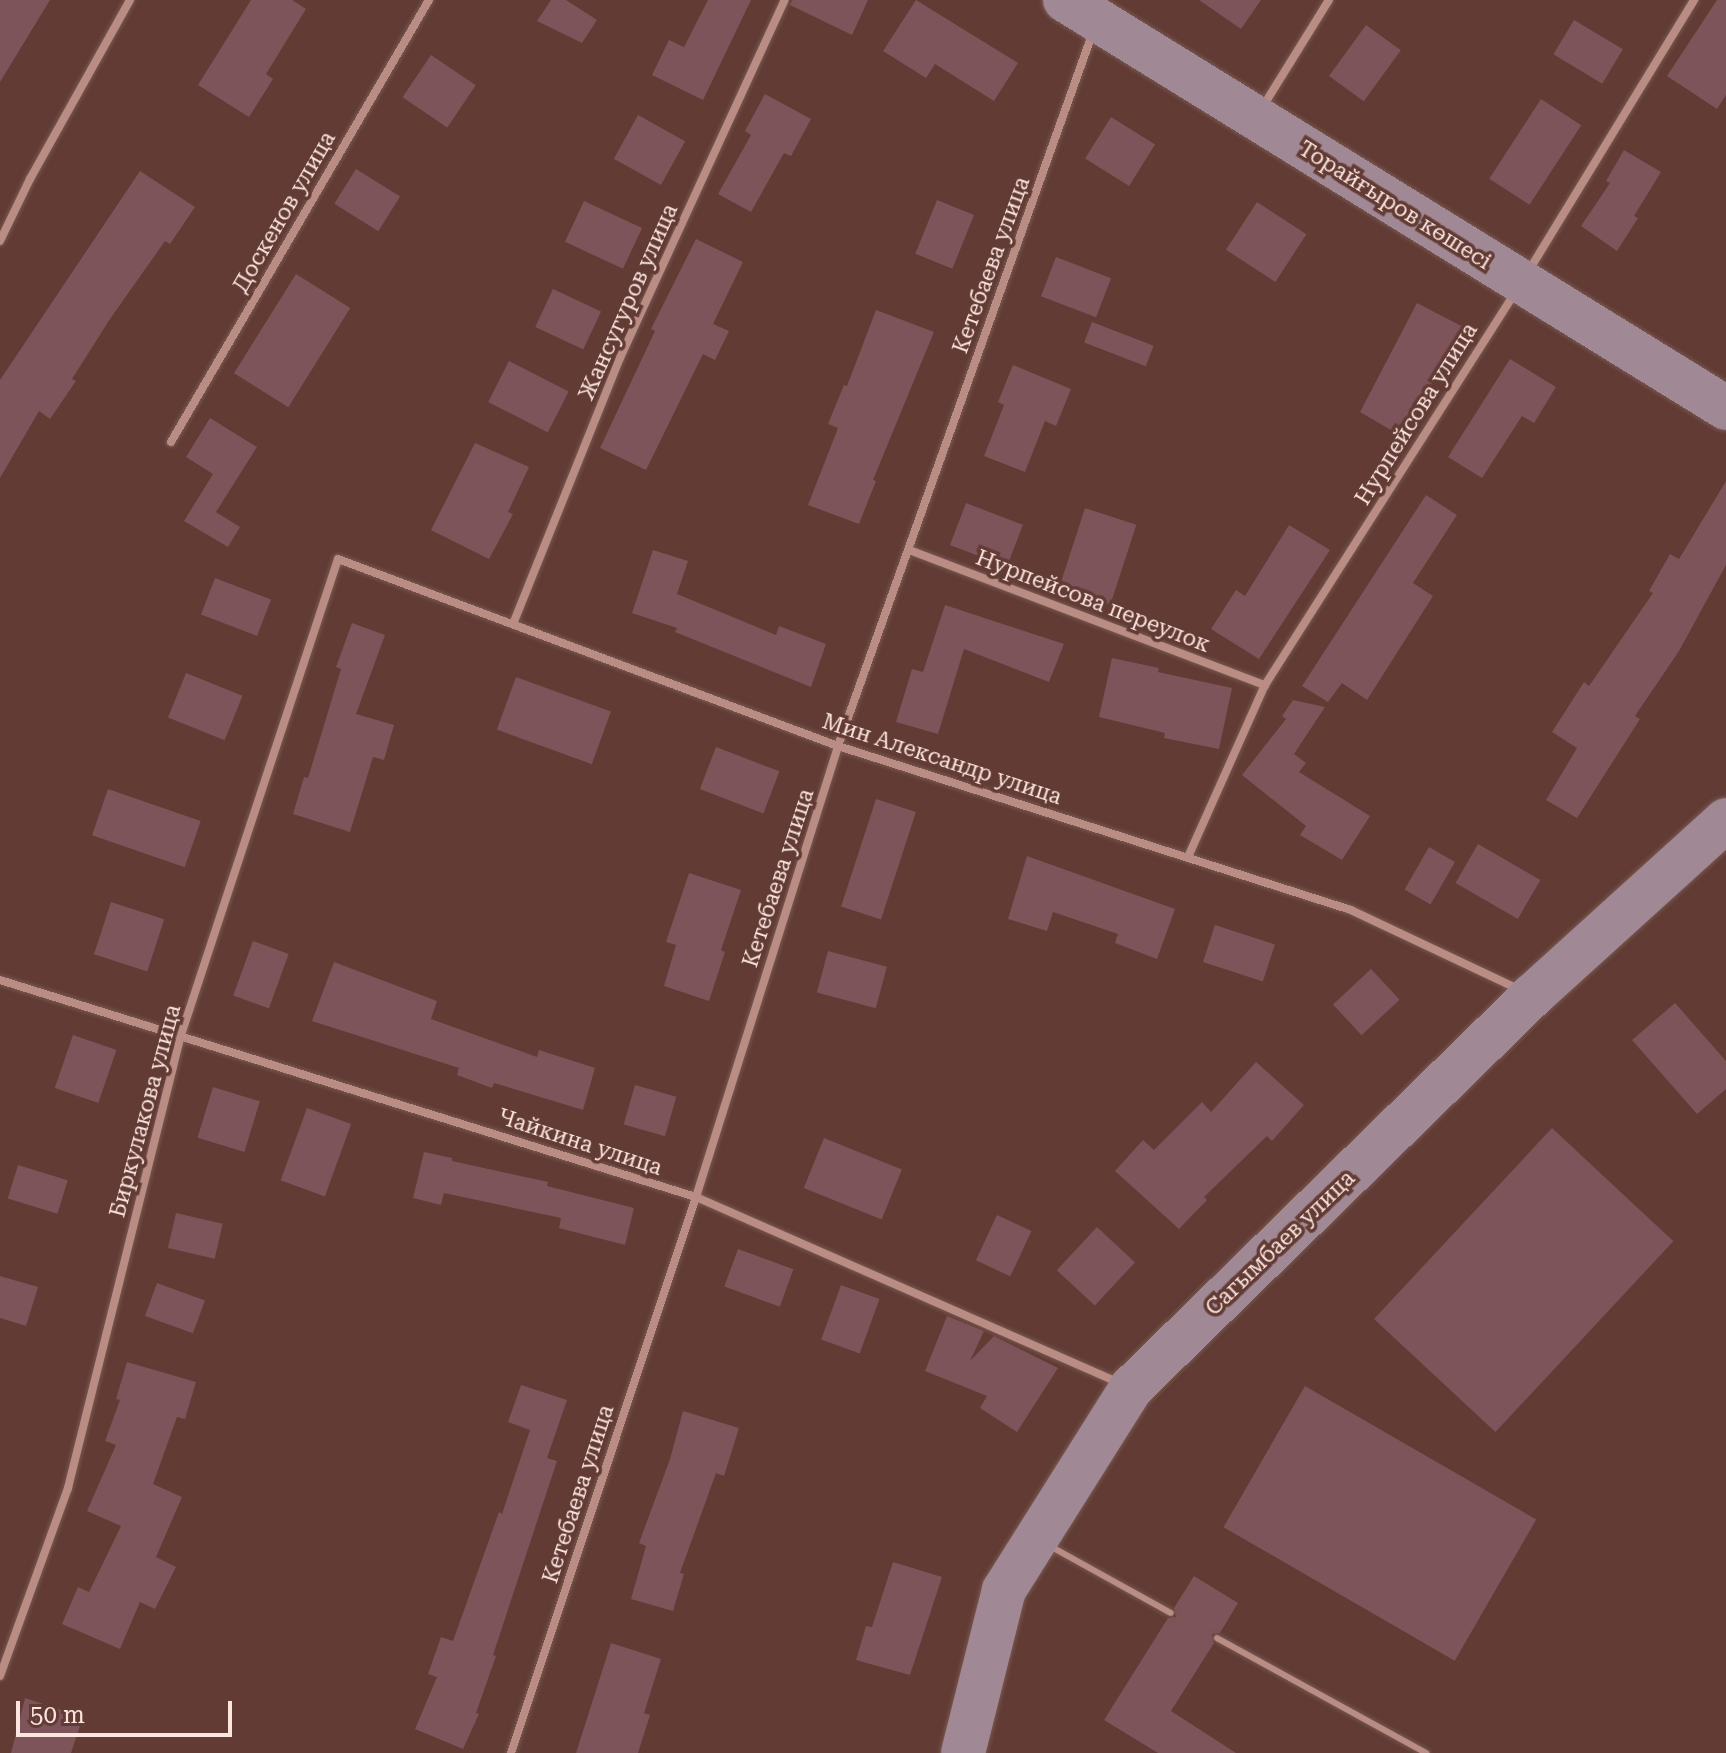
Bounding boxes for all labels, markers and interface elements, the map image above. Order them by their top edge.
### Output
street label: Доскенов улица [227,127,341,297]
street label: Торайғыров көшесі [1294,135,1496,275]
street label: Кетебаева улица [947,173,1035,357]
street label: Жансугуров улица [573,200,683,404]
street label: Нурпейсова улица [1349,318,1483,510]
street label: Нурпейсова переулок [972,544,1214,658]
street label: Мин Александр улица [819,708,1065,810]
street label: Кетебаева улица [737,785,819,971]
street label: Биркулакова улица [104,1002,186,1220]
street label: Чайкина улица [494,1103,666,1181]
street label: Сагымбаев улица [1200,1165,1360,1321]
street label: Кетебаева улица [537,1401,619,1587]
scale bar [20,1685,236,1735]
text: 50 m [30,1701,85,1729]

